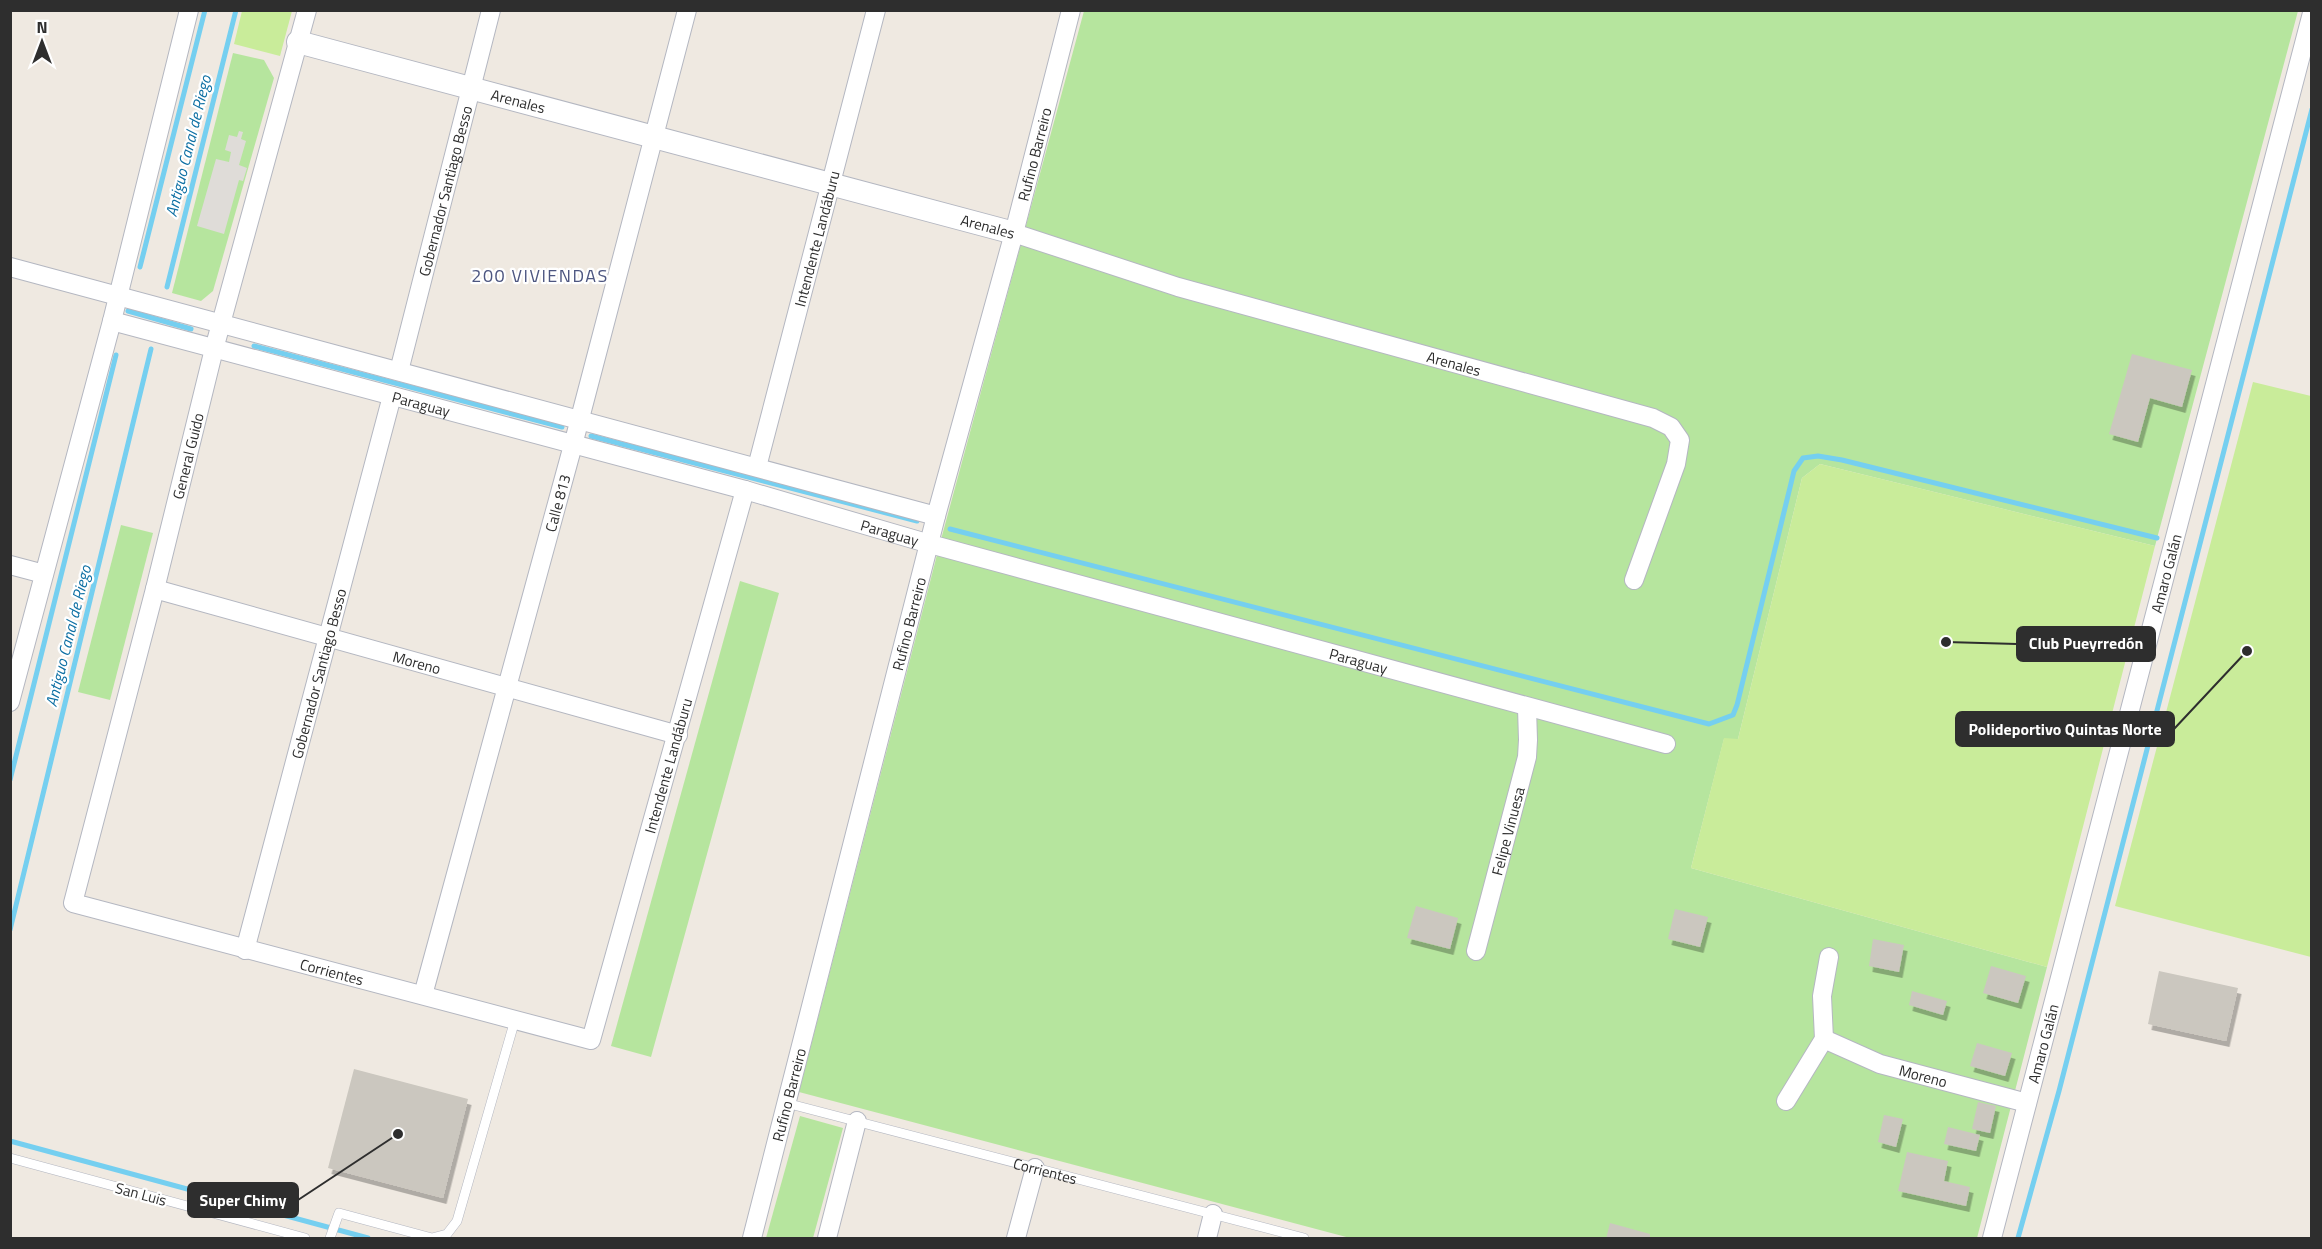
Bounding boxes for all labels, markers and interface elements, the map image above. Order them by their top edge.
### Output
north arrow [12,12,72,72]
text: N [36,15,48,39]
water label: Antiguo Canal de Riego [159,72,217,219]
street label: Arenales [489,83,548,119]
street label: Gobernador Santiago Besso [412,103,478,278]
street label: Rufino Barreiro [1011,105,1057,203]
street label: Intendente Landáburu [788,168,845,309]
street label: Arenales [958,208,1018,244]
district label: 200 VIVIENDAS [471,262,609,289]
street label: Arenales [1424,345,1484,382]
street label: Paraguay [389,385,453,422]
street label: General Guido [166,410,210,502]
street label: Calle 813 [538,472,576,534]
street label: Paraguay [858,513,922,552]
street label: Amaro Galán [2144,531,2187,615]
water label: Antiguo Canal de Riego [39,562,97,709]
street label: Rufino Barreiro [886,574,932,673]
street label: Gobernador Santiago Besso [285,586,352,761]
callout: Club Pueyrredón [2017,627,2155,661]
text: Club Pueyrredón [2029,631,2143,655]
street label: Paraguay [1327,642,1390,679]
street label: Moreno [390,644,444,680]
street label: Intendente Landáburu [638,695,698,836]
callout: Polideportivo Quintas Norte [1956,712,2174,746]
text: Polideportivo Quintas Norte [1968,717,2162,741]
street label: Felipe Vinuesa [1485,784,1530,878]
street label: Corrientes [298,952,366,991]
street label: Amaro Galán [2021,1001,2064,1086]
street label: Rufino Barreiro [766,1045,812,1144]
street label: Moreno [1897,1058,1950,1093]
street label: Corrientes [1011,1151,1080,1190]
street label: San Luis [113,1176,169,1212]
callout: Super Chimy [188,1183,298,1217]
text: Super Chimy [200,1188,286,1212]

